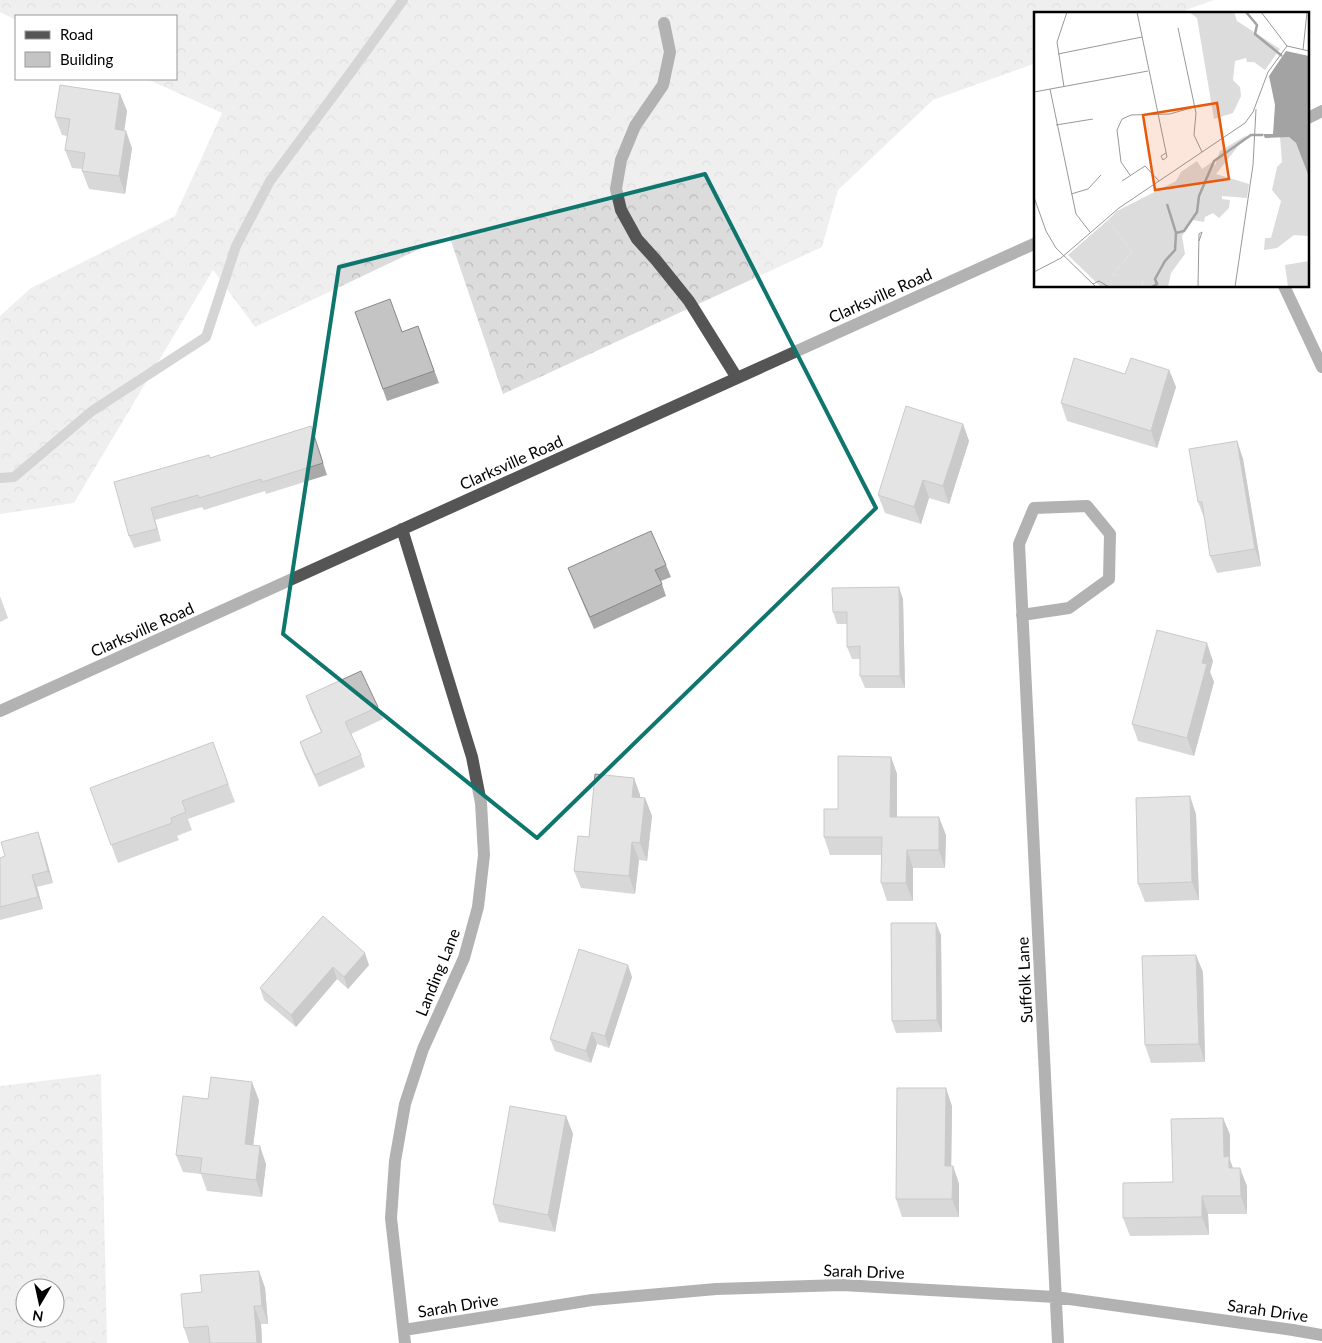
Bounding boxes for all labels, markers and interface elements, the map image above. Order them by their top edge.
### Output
inset map [1034,12,1310,288]
legend [15,15,178,80]
text: Road [60,25,93,43]
text: Building [60,50,113,68]
street label: Clarksville Road [825,264,935,326]
street label: Clarksville Road [456,431,566,493]
street label: Clarksville Road [87,598,197,660]
street label: Landing Lane [411,925,463,1019]
street label: Suffolk Lane [1012,936,1036,1024]
street label: Sarah Drive [823,1260,905,1282]
north arrow [15,1278,65,1328]
street label: Sarah Drive [416,1289,500,1321]
street label: Sarah Drive [1226,1295,1310,1325]
text: N [31,1307,45,1326]

